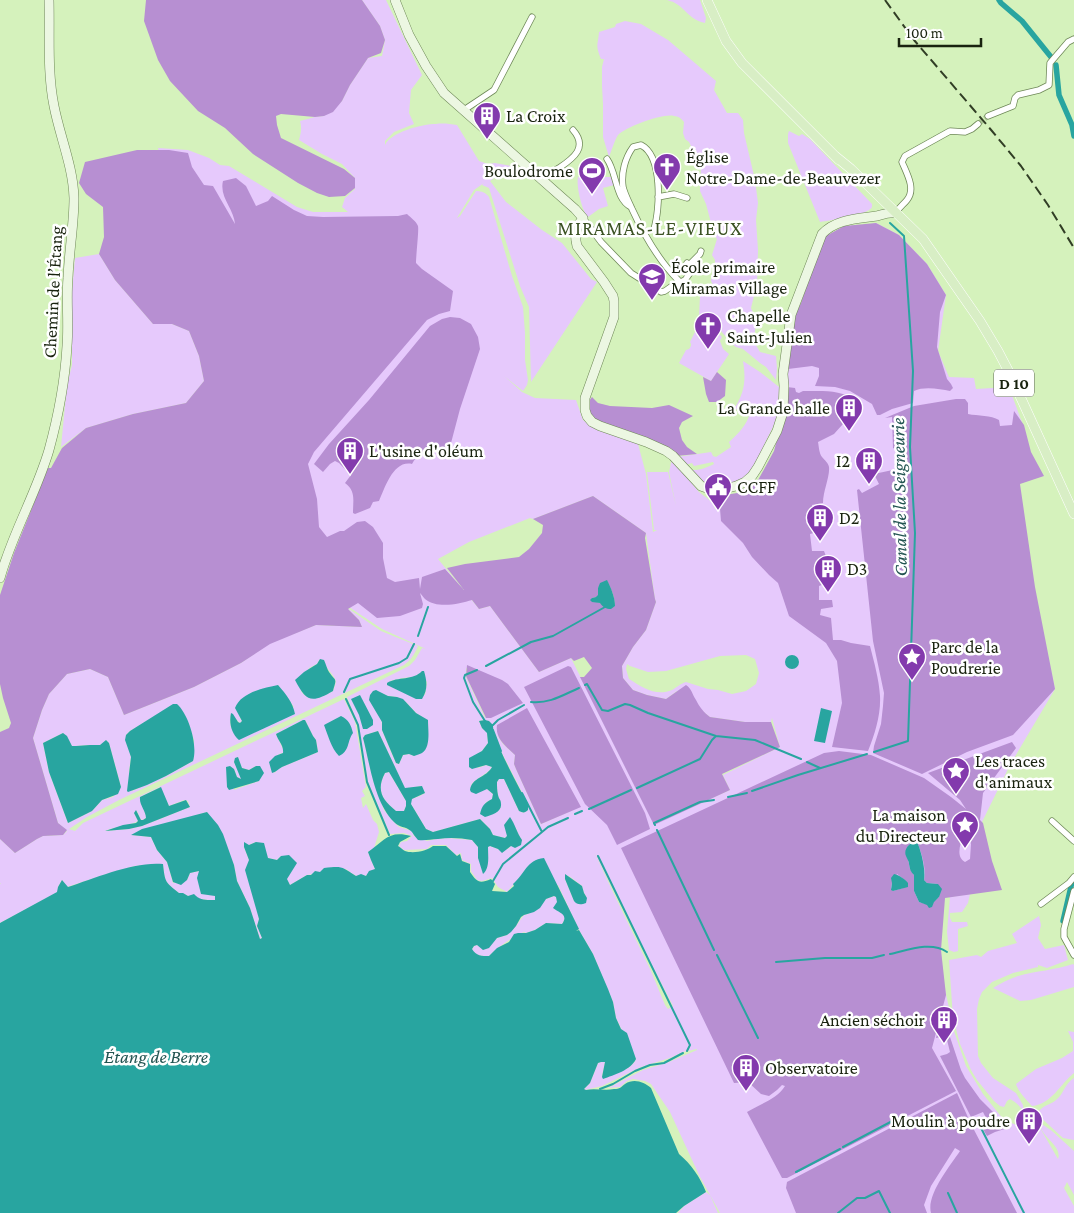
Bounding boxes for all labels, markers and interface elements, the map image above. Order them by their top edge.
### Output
scale bar [899,15,982,47]
text: 100 m [906,25,943,41]
building icon: La Croix [472,101,502,140]
place label: La Croix [506,106,566,126]
place label: Église Notre-Dame-de-Beauvezer [686,147,881,188]
church icon: Église Notre-Dame-de-Beauvezer [652,152,682,191]
sports icon: Boulodrome [577,156,607,195]
place label: Boulodrome [484,161,573,181]
district label: MIRAMAS-LE-VIEUX [557,217,743,239]
street label: Chemin de l’Étang [40,225,66,359]
place label: École primaire Miramas Village [671,257,787,298]
school or university icon: École primaire Miramas Village [637,262,667,301]
place label: Chapelle Saint-Julien [727,306,813,347]
church icon: Chapelle Saint-Julien [693,311,723,350]
road number: D 10 [994,369,1034,396]
building icon: La Grande halle [834,393,864,432]
place label: La Grande halle [718,398,830,418]
water label: Canal de la Seigneurie [887,418,911,576]
building icon: L'usine d'oléum [335,436,365,475]
place label: L'usine d'oléum [369,441,484,461]
building icon: I2 [854,446,884,485]
place label: I2 [836,451,850,471]
public building icon: CCFF [703,472,733,511]
place label: CCFF [737,477,776,497]
building icon: D2 [805,503,835,542]
place label: D2 [839,508,859,528]
building icon: D3 [813,554,843,593]
place label: D3 [847,559,867,579]
place label: Parc de la Poudrerie [931,637,1001,678]
place icon: Parc de la Poudrerie [897,642,927,681]
place label: Les traces d'animaux [975,751,1053,792]
place icon: Les traces d'animaux [941,756,971,795]
place label: La maison du Directeur [856,805,947,846]
place icon: La maison du Directeur [950,810,980,849]
building icon: Ancien séchoir [929,1005,959,1044]
place label: Ancien séchoir [820,1010,926,1030]
water label: Étang de Berre [104,1046,208,1067]
building icon: Observatoire [731,1053,761,1092]
place label: Observatoire [765,1058,858,1078]
building icon: Moulin à poudre [1014,1106,1044,1145]
place label: Moulin à poudre [891,1111,1010,1131]

